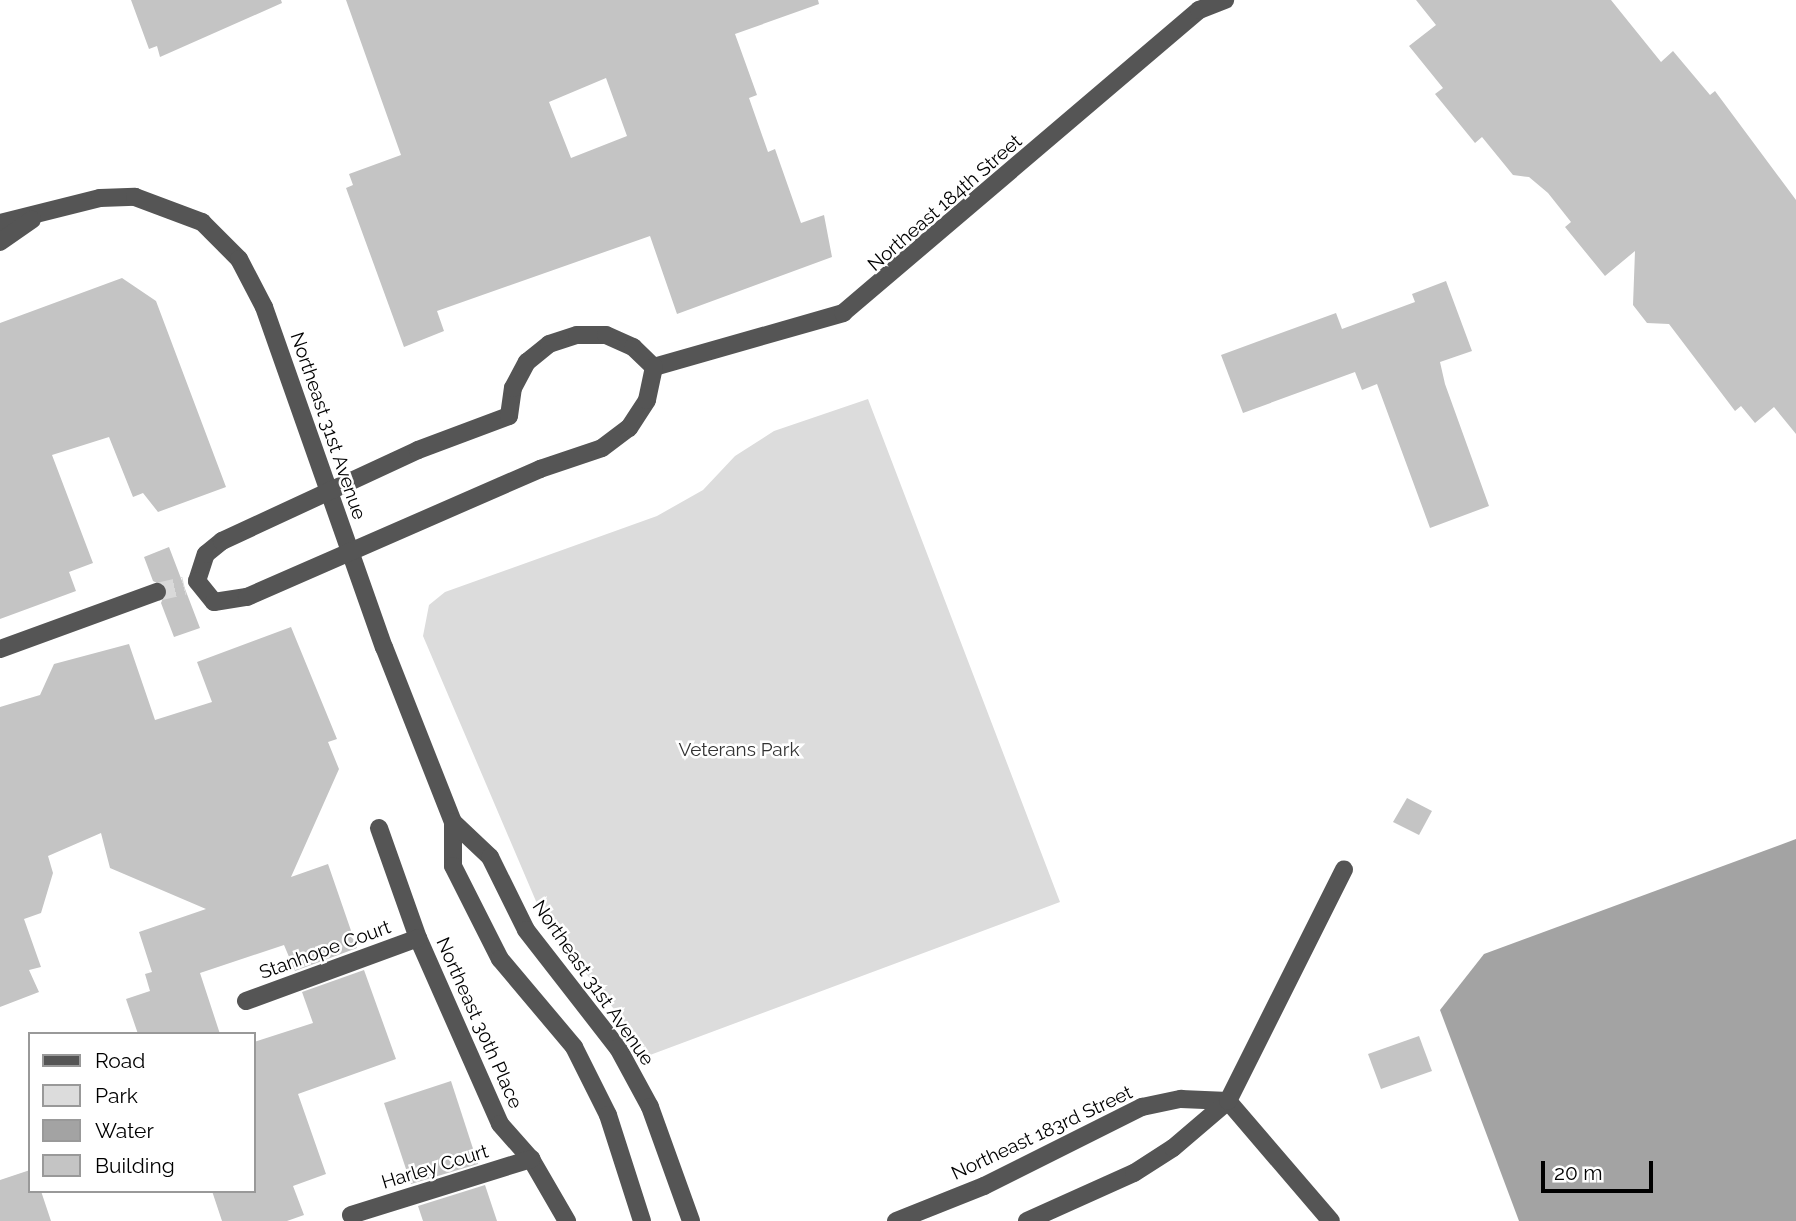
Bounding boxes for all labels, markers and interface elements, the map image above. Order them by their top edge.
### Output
street label: Northeast 184th Street [863,130,1027,276]
street label: Northeast 31st Avenue [285,329,371,523]
park label: Veterans Park [679,739,799,761]
street label: Northeast 31st Avenue [527,896,659,1070]
street label: Stanhope Court [256,916,394,984]
street label: Northeast 30th Place [431,934,527,1112]
legend [28,1032,256,1193]
text: Road [95,1048,145,1073]
street label: Northeast 183rd Street [948,1081,1136,1185]
text: Park [95,1083,138,1108]
text: Water [95,1118,154,1143]
street label: Harley Court [379,1140,491,1194]
scale bar [1544,1148,1656,1192]
text: Building [95,1153,175,1178]
text: 20 m [1554,1160,1602,1185]

